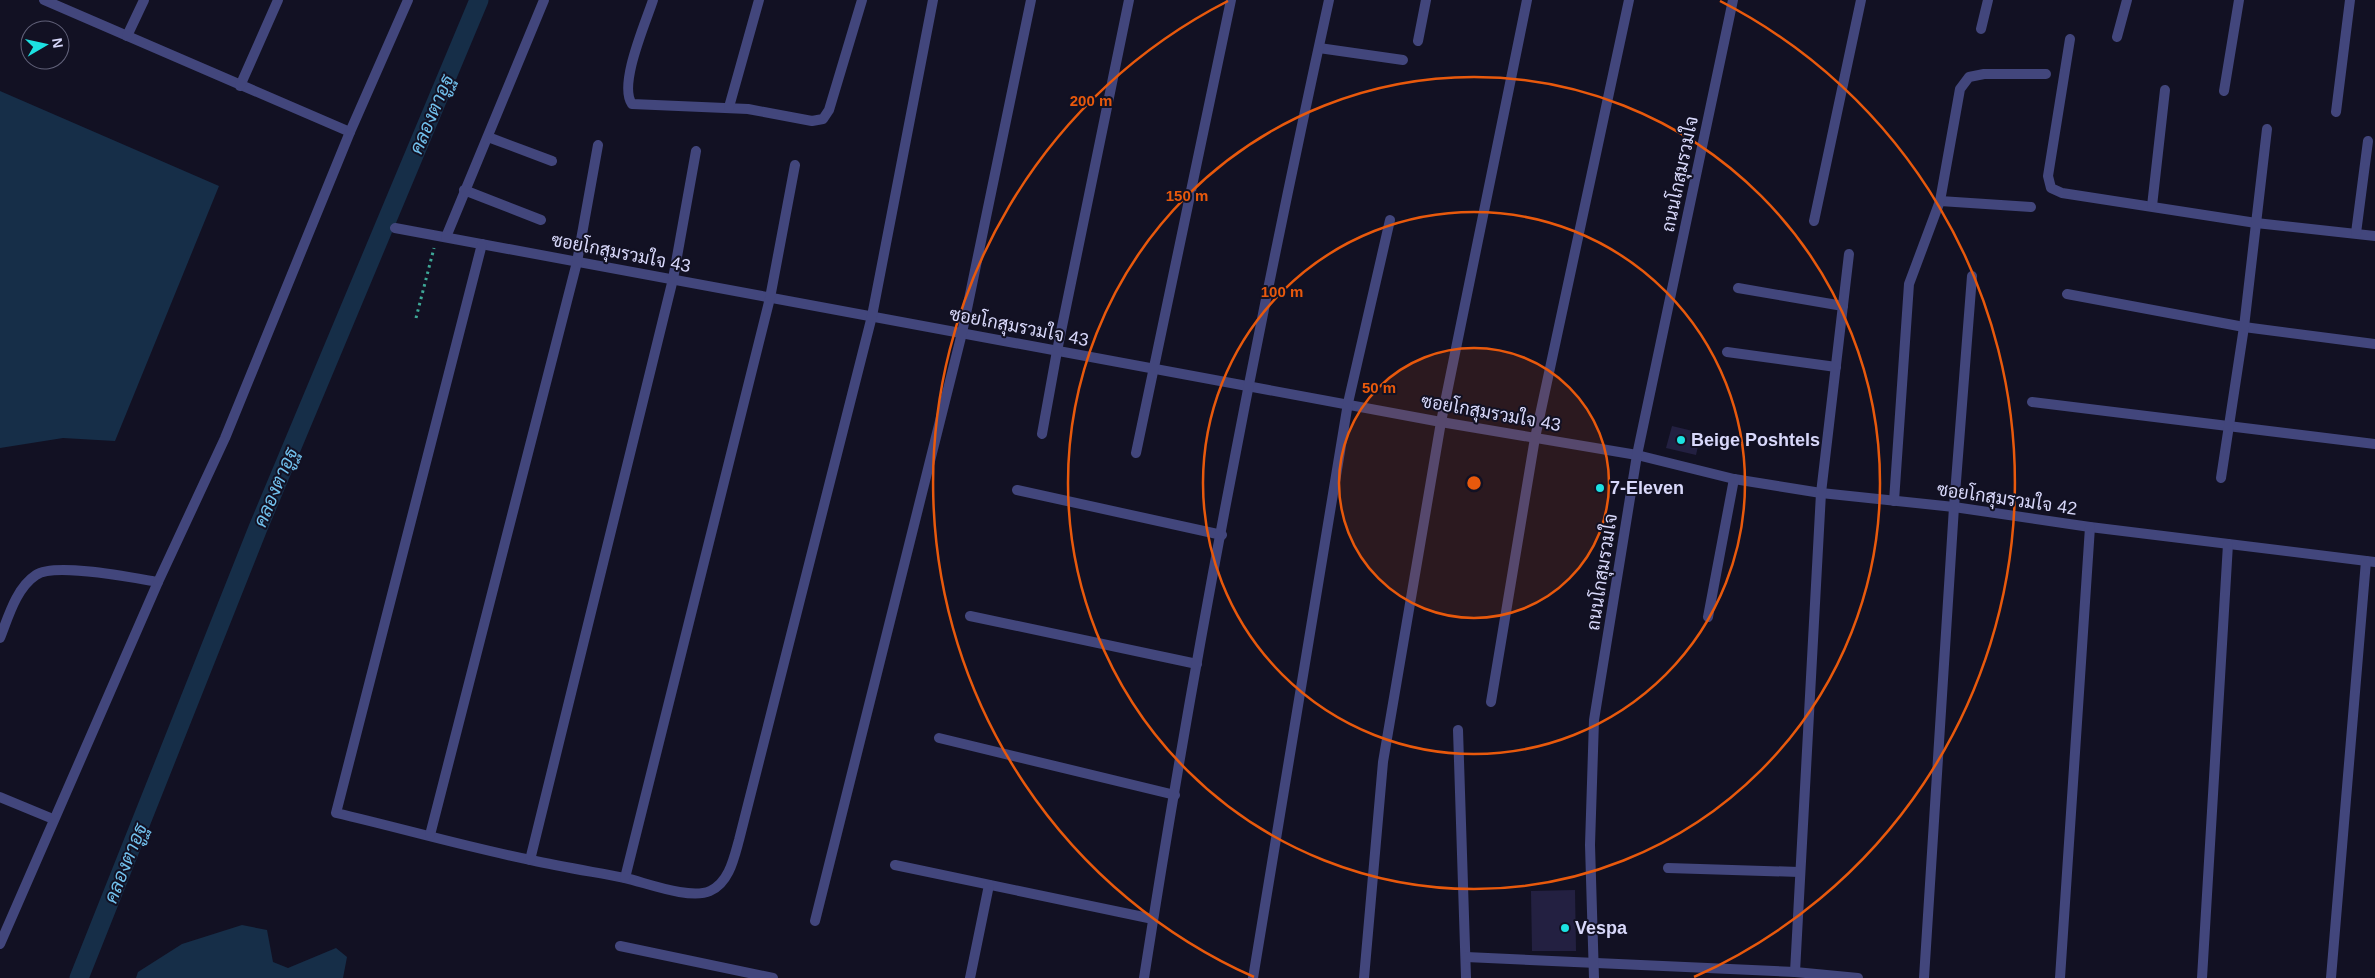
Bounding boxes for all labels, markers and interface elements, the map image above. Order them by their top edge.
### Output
north arrow [20,20,70,70]
text: N [49,37,67,49]
water label: คลองตาอูฐ [405,71,461,158]
text: 200 m [1070,92,1112,109]
street label: ถนนโกสุมรวมใจ [1655,114,1704,234]
text: 150 m [1166,187,1208,204]
street label: ซอยโกสุมรวมใจ 43 [549,227,693,278]
text: 100 m [1261,283,1303,300]
street label: ซอยโกสุมรวมใจ 43 [947,301,1091,352]
text: 50 m [1362,379,1396,396]
street label: ซอยโกสุมรวมใจ 43 [1419,388,1563,437]
place label: Beige Poshtels [1691,430,1820,450]
marker: Beige Poshtels [1675,434,1687,446]
water label: คลองตาอูฐ [249,444,305,531]
centre of rings [1465,474,1483,492]
street label: ซอยโกสุมรวมใจ 42 [1935,476,2079,521]
place label: 7-Eleven [1610,478,1684,498]
marker: 7-Eleven [1594,482,1606,494]
street label: ถนนโกสุมรวมใจ [1580,512,1623,632]
water label: คลองตาอูฐ [100,819,154,907]
place label: Vespa [1575,918,1628,938]
marker: Vespa [1559,922,1571,934]

